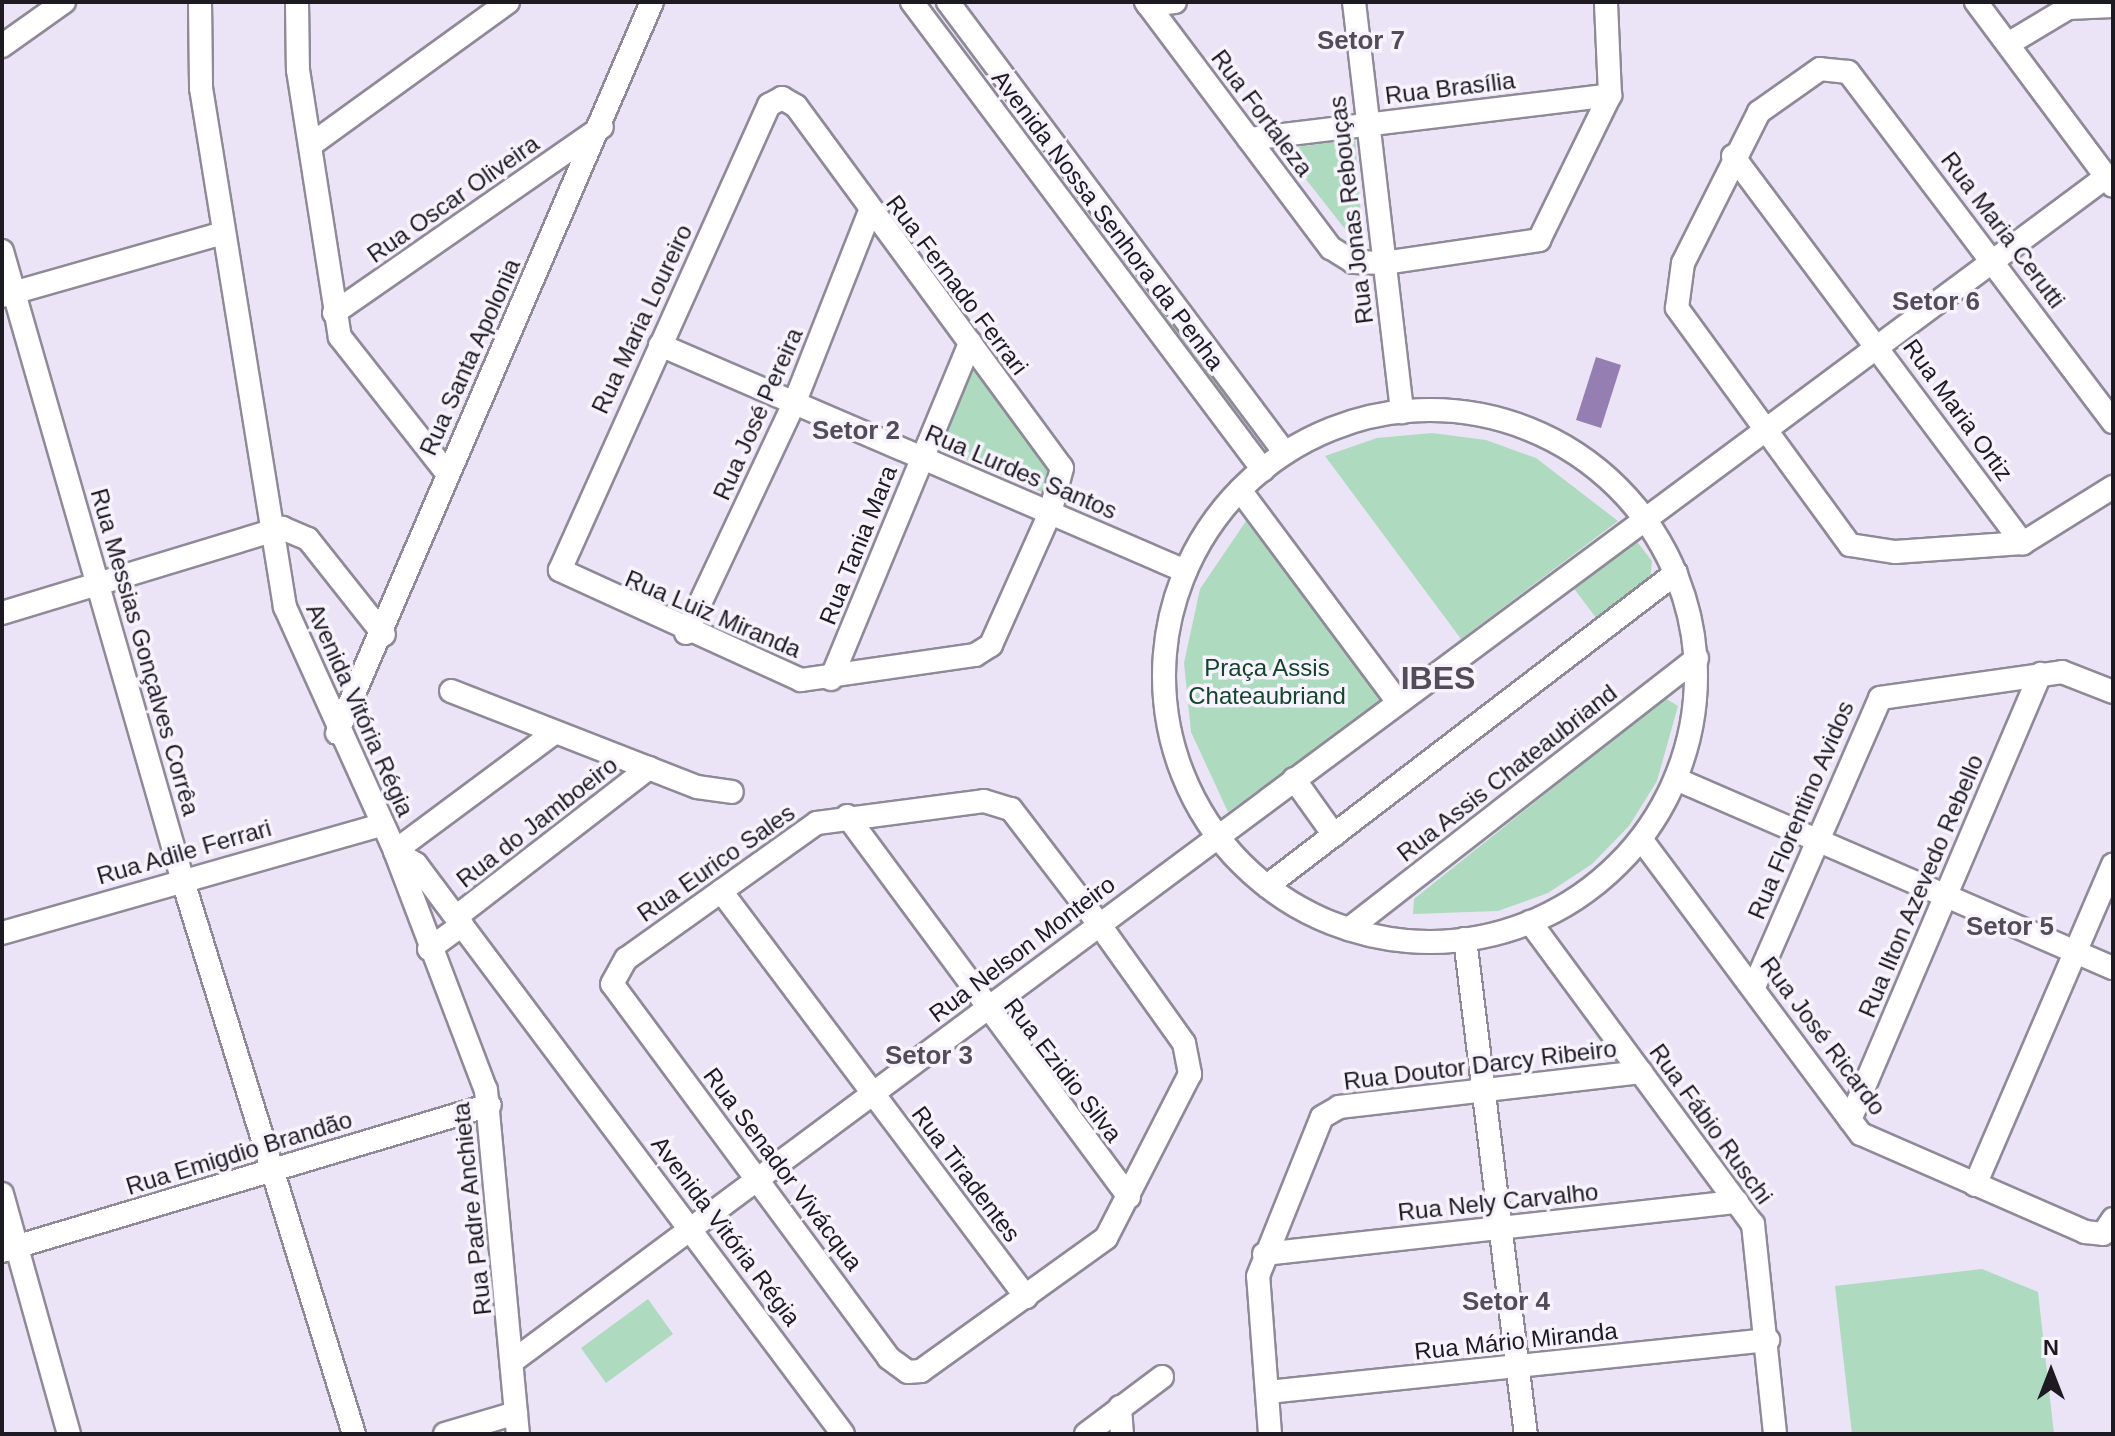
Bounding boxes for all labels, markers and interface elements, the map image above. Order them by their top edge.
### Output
district label: Setor 7 [1317,25,1405,57]
street label: Rua Fortaleza [1205,44,1319,182]
street label: Avenida Nossa Senhora da Penha [986,64,1230,376]
street label: Rua Brasília [1383,66,1517,110]
street label: Rua Jonas Rebouças [1323,94,1379,326]
street label: Rua Oscar Oliveira [362,129,544,269]
street label: Rua Maria Cerutti [1935,146,2071,314]
street label: Rua Fernado Ferrari [880,190,1034,380]
street label: Rua Maria Loureiro [586,220,698,418]
street label: Rua Santa Apolonia [413,254,527,460]
district label: Setor 6 [1892,286,1980,318]
street label: Rua José Pereira [707,323,809,505]
street label: Rua Maria Ortiz [1897,334,2019,486]
district label: Setor 2 [812,415,900,447]
street label: Rua Lurdes Santos [921,419,1121,525]
street label: Rua Tania Mara [813,461,903,629]
street label: Rua Messias Gonçalves Corrêa [84,485,206,819]
street label: Rua Luiz Miranda [621,564,805,664]
street label: Avenida Vitória Régia [300,599,420,821]
park label: Praça Assis Chateaubriand [1188,654,1346,710]
district label: IBES [1401,659,1475,697]
street label: Rua Assis Chateaubriand [1391,678,1623,868]
street label: Rua Florentino Avidos [1742,696,1860,924]
street label: Rua do Jamboeiro [451,750,623,894]
street label: Rua Ilton Azevedo Rebello [1852,750,1990,1022]
street label: Rua Eurico Sales [632,798,800,928]
street label: Rua Adile Ferrari [93,813,275,891]
street label: Rua Nelson Monteiro [923,870,1121,1028]
district label: Setor 5 [1966,911,2054,943]
street label: Rua José Ricardo [1754,951,1892,1121]
street label: Rua Ezidio Silva [998,992,1128,1148]
street label: Rua Doutor Darcy Ribeiro [1342,1034,1618,1096]
street label: Rua Fábio Ruschi [1643,1038,1779,1210]
district label: Setor 3 [885,1040,973,1072]
street label: Rua Senador Vivácqua [697,1062,869,1276]
street label: Rua Tiradentes [905,1100,1027,1248]
street label: Rua Padre Anchieta [446,1101,498,1317]
street label: Rua Emigdio Brandão [123,1105,355,1201]
street label: Avenida Vitória Régia [645,1131,807,1331]
street label: Rua Nely Carvalho [1396,1177,1600,1227]
district label: Setor 4 [1462,1286,1550,1318]
street label: Rua Mário Miranda [1413,1316,1619,1366]
north arrow [2011,1332,2091,1412]
text: N [2043,1335,2059,1360]

